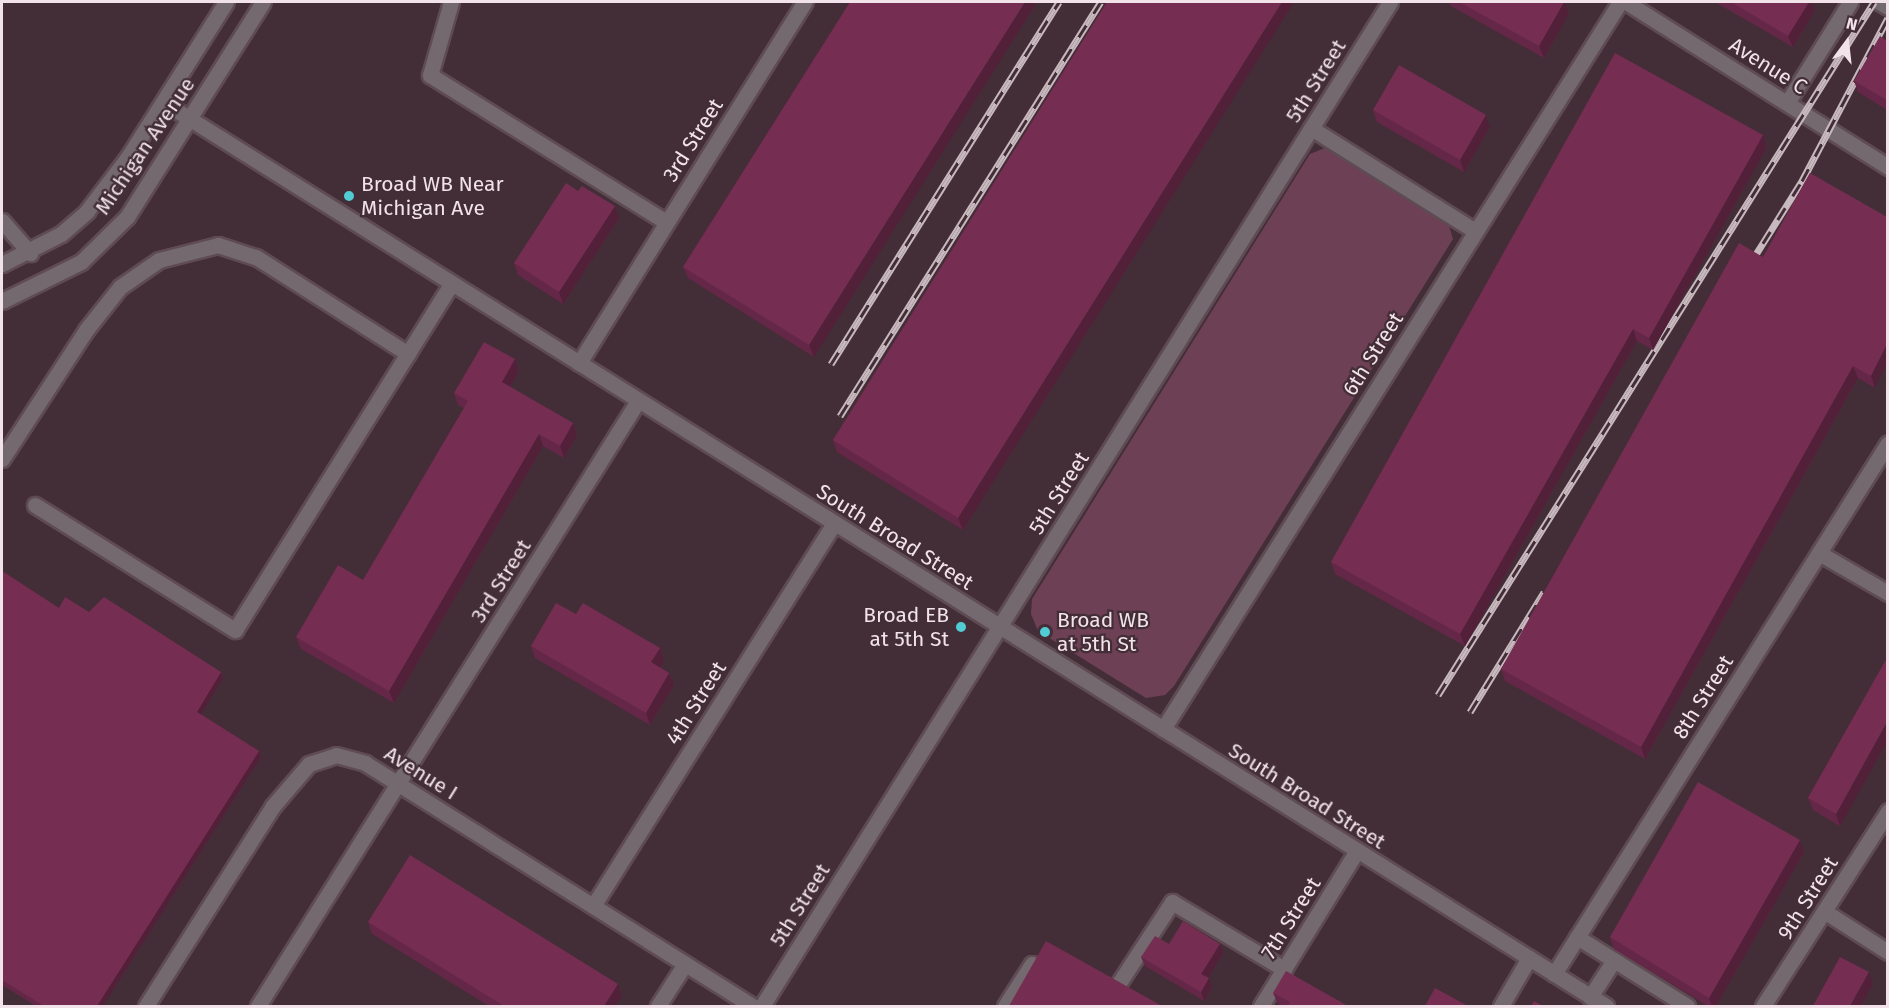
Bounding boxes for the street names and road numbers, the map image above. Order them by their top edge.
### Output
street label: Avenue C [1724,32,1812,100]
street label: 5th Street [1281,35,1351,127]
street label: Michigan Avenue [90,73,200,219]
street label: 3rd Street [658,94,728,186]
street label: 6th Street [1338,308,1408,400]
street label: 5th Street [1024,447,1094,539]
street label: South Broad Street [812,479,978,595]
street label: 3rd Street [466,535,536,627]
street label: 8th Street [1667,650,1739,744]
street label: 4th Street [661,657,731,749]
street label: South Broad Street [1224,738,1390,854]
street label: Avenue I [380,741,462,805]
street label: 9th Street [1773,852,1843,944]
street label: 5th Street [765,859,835,951]
street label: 7th Street [1256,872,1326,964]

